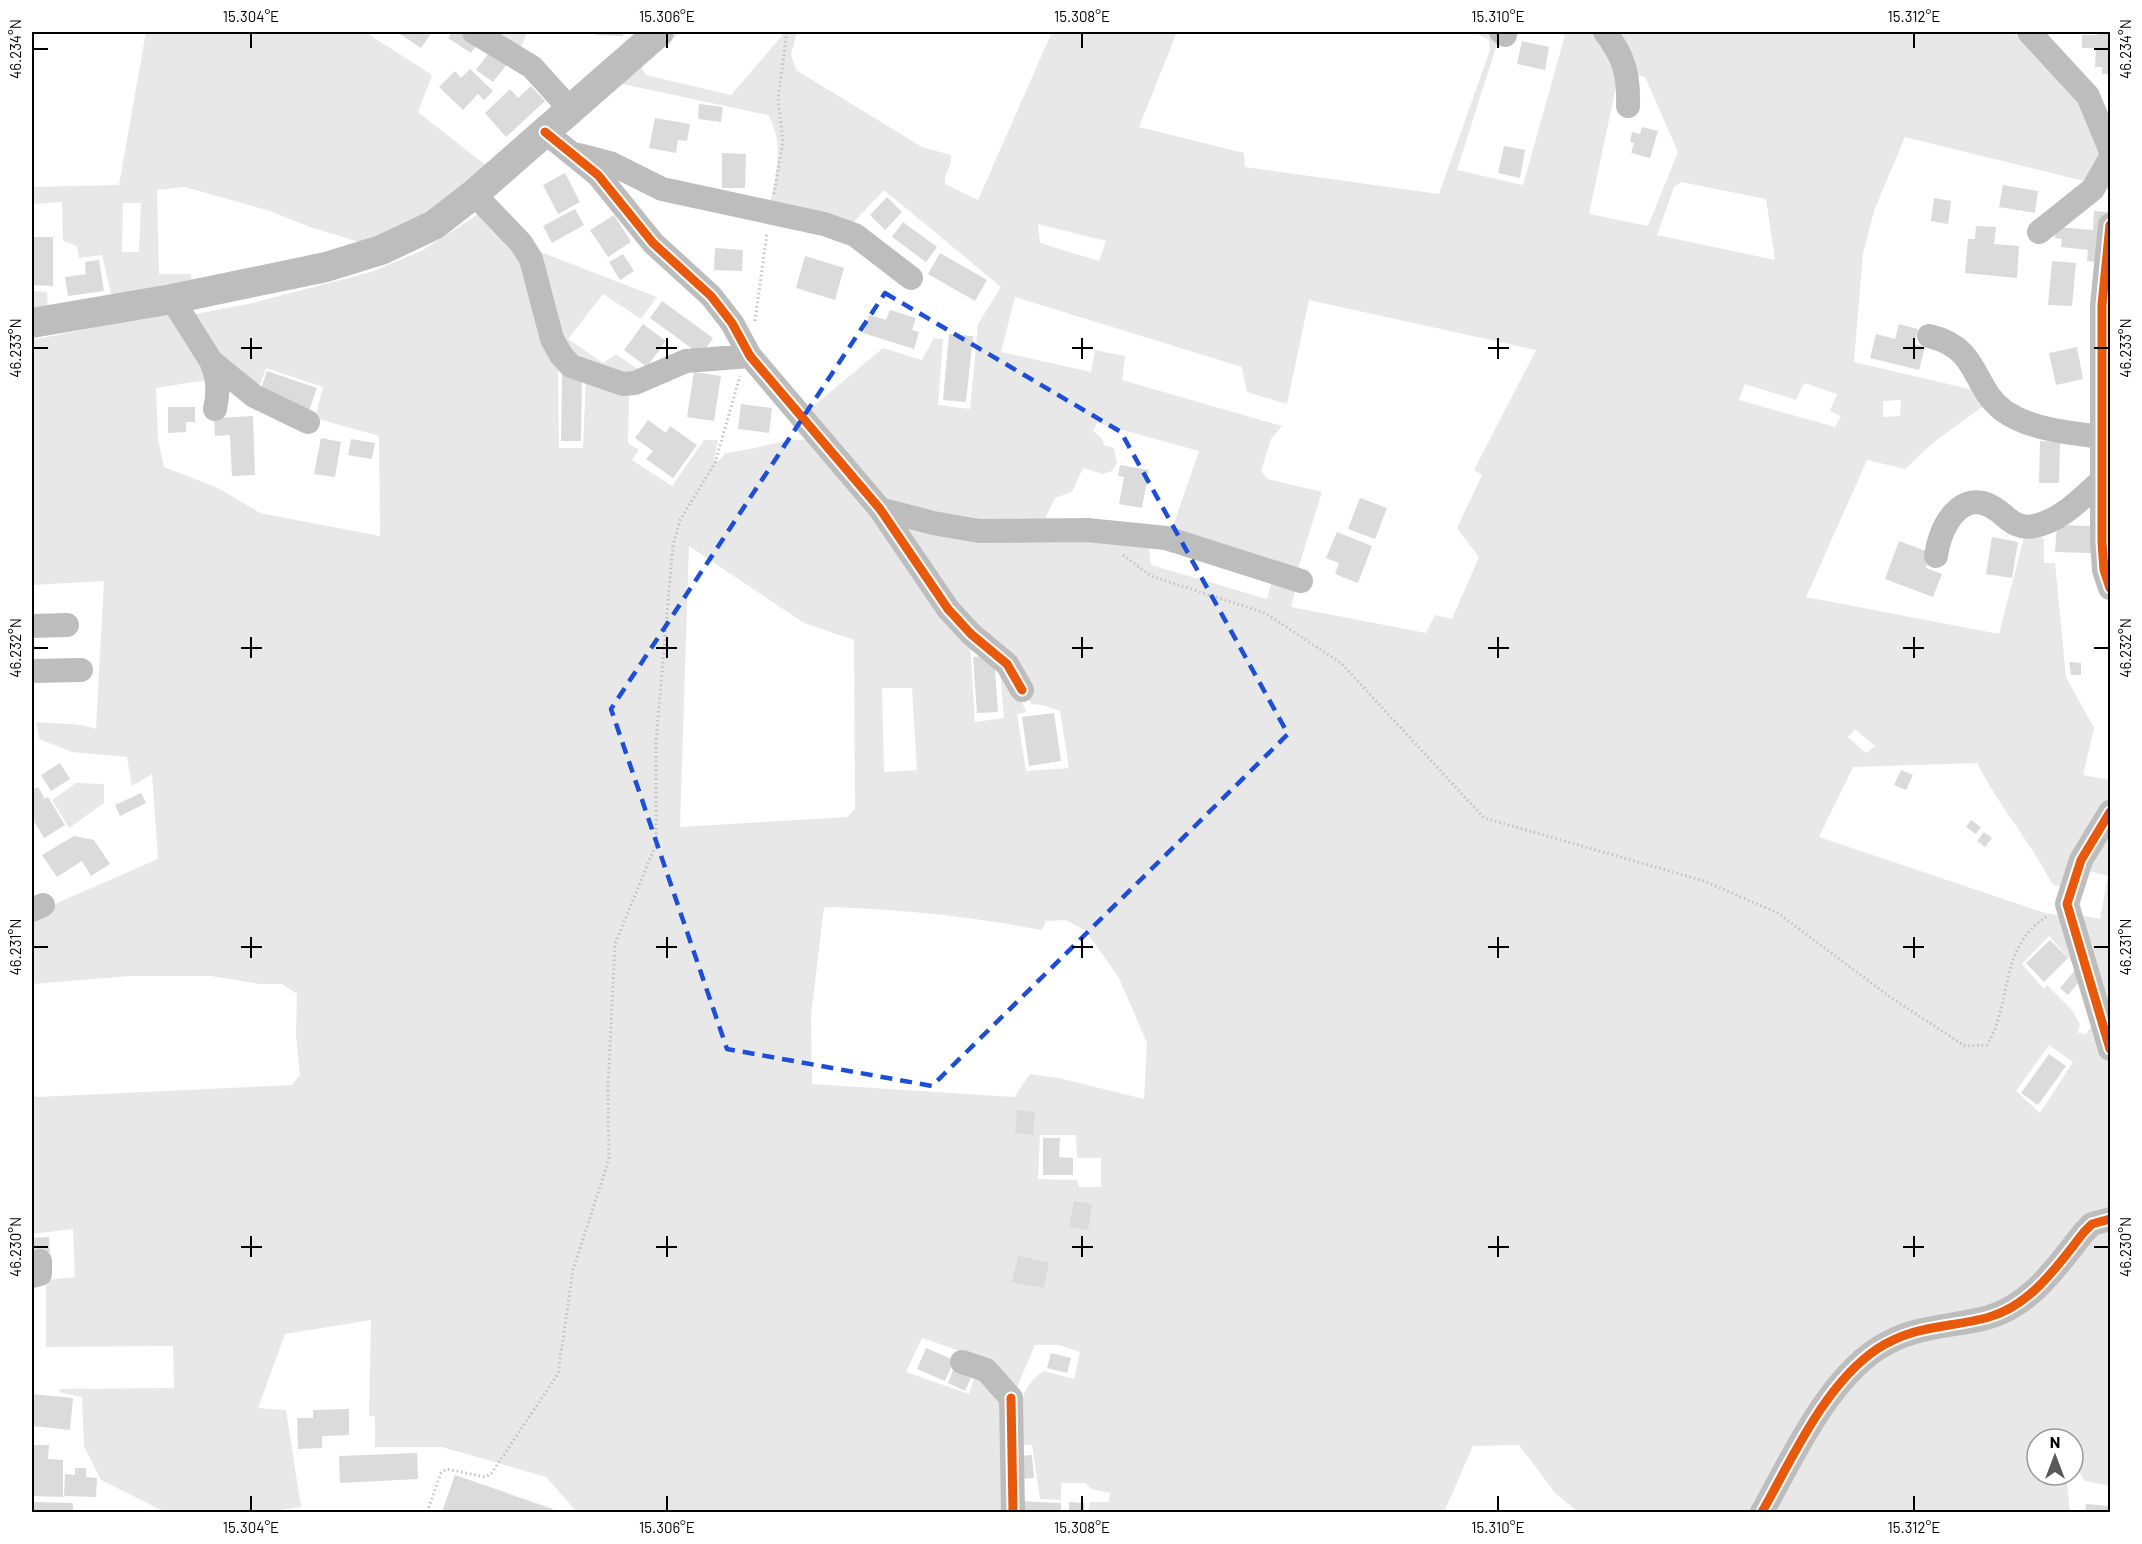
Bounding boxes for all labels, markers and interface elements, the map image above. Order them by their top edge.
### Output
text: 15.304°E [223,7,279,25]
text: 15.306°E [639,7,695,25]
text: 15.308°E [1054,7,1110,25]
text: 15.310°E [1471,7,1525,25]
text: 15.312°E [1888,7,1940,25]
text: 46.234°N [6,19,24,79]
text: 46.234°N [2116,19,2134,79]
text: 46.233°N [6,318,24,378]
text: 46.233°N [2116,318,2134,378]
text: 46.232°N [6,618,24,678]
text: 46.232°N [2116,618,2134,678]
text: 46.231°N [6,919,24,975]
text: 46.231°N [2116,919,2134,975]
text: 46.230°N [6,1217,24,1277]
text: 46.230°N [2116,1217,2134,1277]
north arrow [2025,1427,2085,1487]
text: N [2050,1432,2060,1451]
text: 15.304°E [223,1518,279,1536]
text: 15.306°E [639,1518,695,1536]
text: 15.308°E [1054,1518,1110,1536]
text: 15.310°E [1471,1518,1525,1536]
text: 15.312°E [1888,1518,1940,1536]

